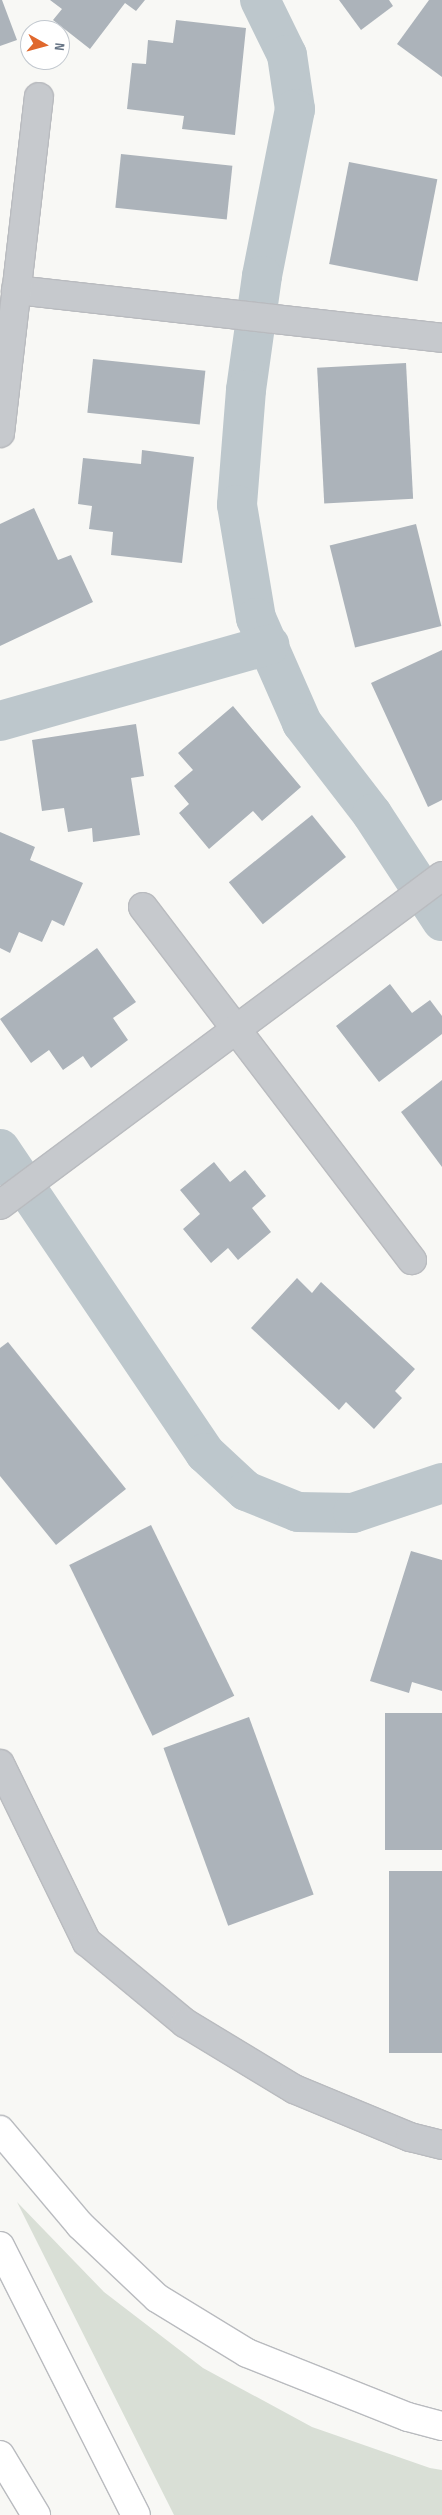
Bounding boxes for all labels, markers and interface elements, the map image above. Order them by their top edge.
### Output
north arrow [20,20,70,70]
text: N [51,42,68,52]

